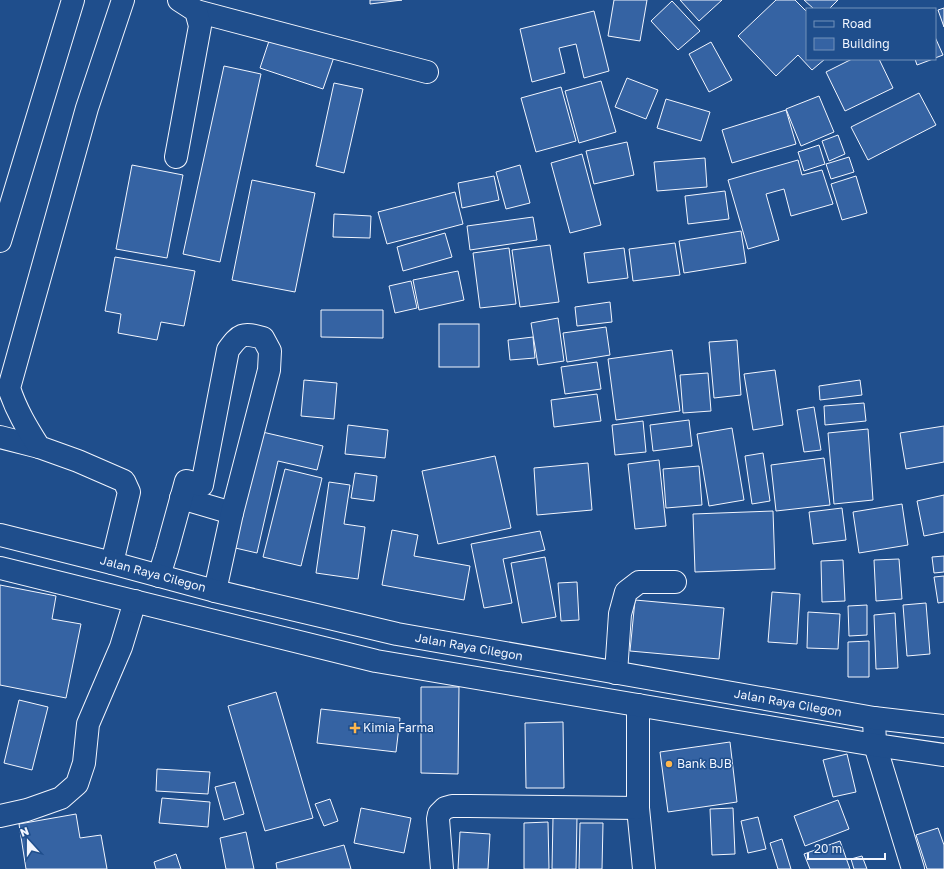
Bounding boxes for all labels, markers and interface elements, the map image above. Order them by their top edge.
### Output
legend [806,8,936,60]
text: Road [842,16,871,31]
text: Building [842,36,890,51]
street label: Jalan Raya Cilegon [98,552,208,595]
street label: Jalan Raya Cilegon [414,630,524,663]
street label: Jalan Raya Cilegon [733,686,843,719]
place label: Kimia Farma [363,720,434,735]
marker: Kimia Farma [350,723,360,733]
place label: Bank BJB [677,756,732,771]
marker: Bank BJB [664,759,674,769]
north arrow [8,821,48,861]
text: N [18,824,30,839]
scale bar [808,835,885,861]
text: 20 m [814,841,842,856]

